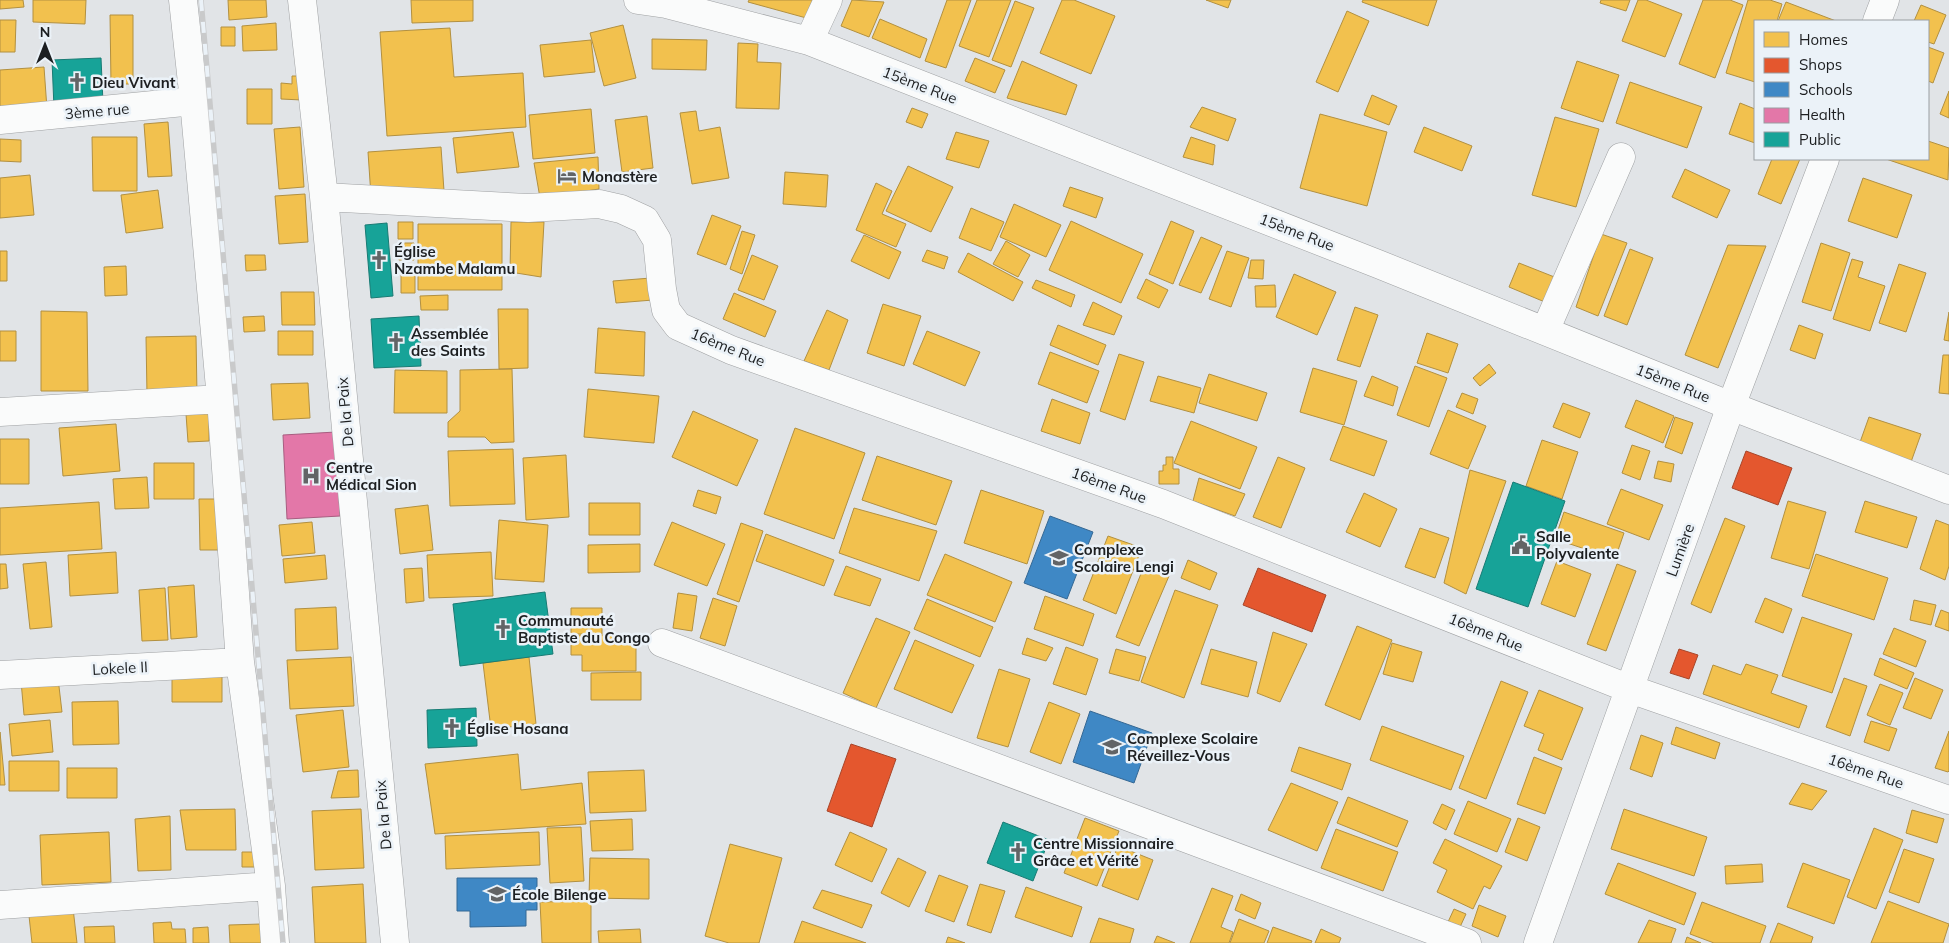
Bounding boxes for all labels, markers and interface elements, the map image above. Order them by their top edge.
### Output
north arrow [20,20,70,70]
legend [1754,20,1929,160]
text: N [40,23,50,41]
text: Homes [1799,30,1848,49]
text: Shops [1799,55,1842,74]
street label: 15ème Rue [880,62,960,108]
church icon: Dieu Vivant [66,71,88,93]
place label: Dieu Vivant [92,73,176,92]
text: Schools [1799,80,1853,99]
street label: 3ème rue [64,99,130,123]
text: Health [1799,105,1845,124]
text: Public [1799,130,1841,149]
hotel icon: Monastère [556,165,578,187]
place label: Monastère [582,167,658,186]
street label: 15ème Rue [1257,209,1337,255]
place label: Église Nzambe Malamu [394,242,516,278]
church icon: Église Nzambe Malamu [368,249,390,271]
street label: 16ème Rue [688,323,768,371]
place label: Assemblée des Saints [411,324,489,360]
church icon: Assemblée des Saints [385,331,407,353]
street label: 15ème Rue [1633,359,1713,407]
street label: De la Paix [332,376,358,448]
place label: Centre Médical Sion [326,458,417,494]
street label: 16ème Rue [1069,463,1149,507]
hospital icon: Centre Médical Sion [300,465,322,487]
street label: Lumière [1662,521,1698,579]
place label: Salle Polyvalente [1536,527,1619,563]
public building icon: Salle Polyvalente [1510,534,1532,556]
place label: Complexe Scolaire Lengi [1074,540,1174,576]
school or university icon: Complexe Scolaire Lengi [1048,547,1070,569]
street label: 16ème Rue [1446,608,1526,656]
place label: Communauté Baptiste du Congo [518,611,650,647]
church icon: Communauté Baptiste du Congo [492,618,514,640]
street label: Lokele II [92,657,148,679]
church icon: Église Hosana [441,717,463,739]
place label: Église Hosana [467,719,569,738]
place label: Complexe Scolaire Réveillez-Vous [1127,729,1258,765]
school or university icon: Complexe Scolaire Réveillez-Vous [1101,736,1123,758]
street label: 16ème Rue [1826,749,1906,793]
street label: De la Paix [370,779,396,851]
place label: Centre Missionnaire Grâce et Vérité [1033,834,1174,870]
church icon: Centre Missionnaire Grâce et Vérité [1007,841,1029,863]
school or university icon: École Bilenge [486,883,508,905]
place label: École Bilenge [512,885,606,904]

